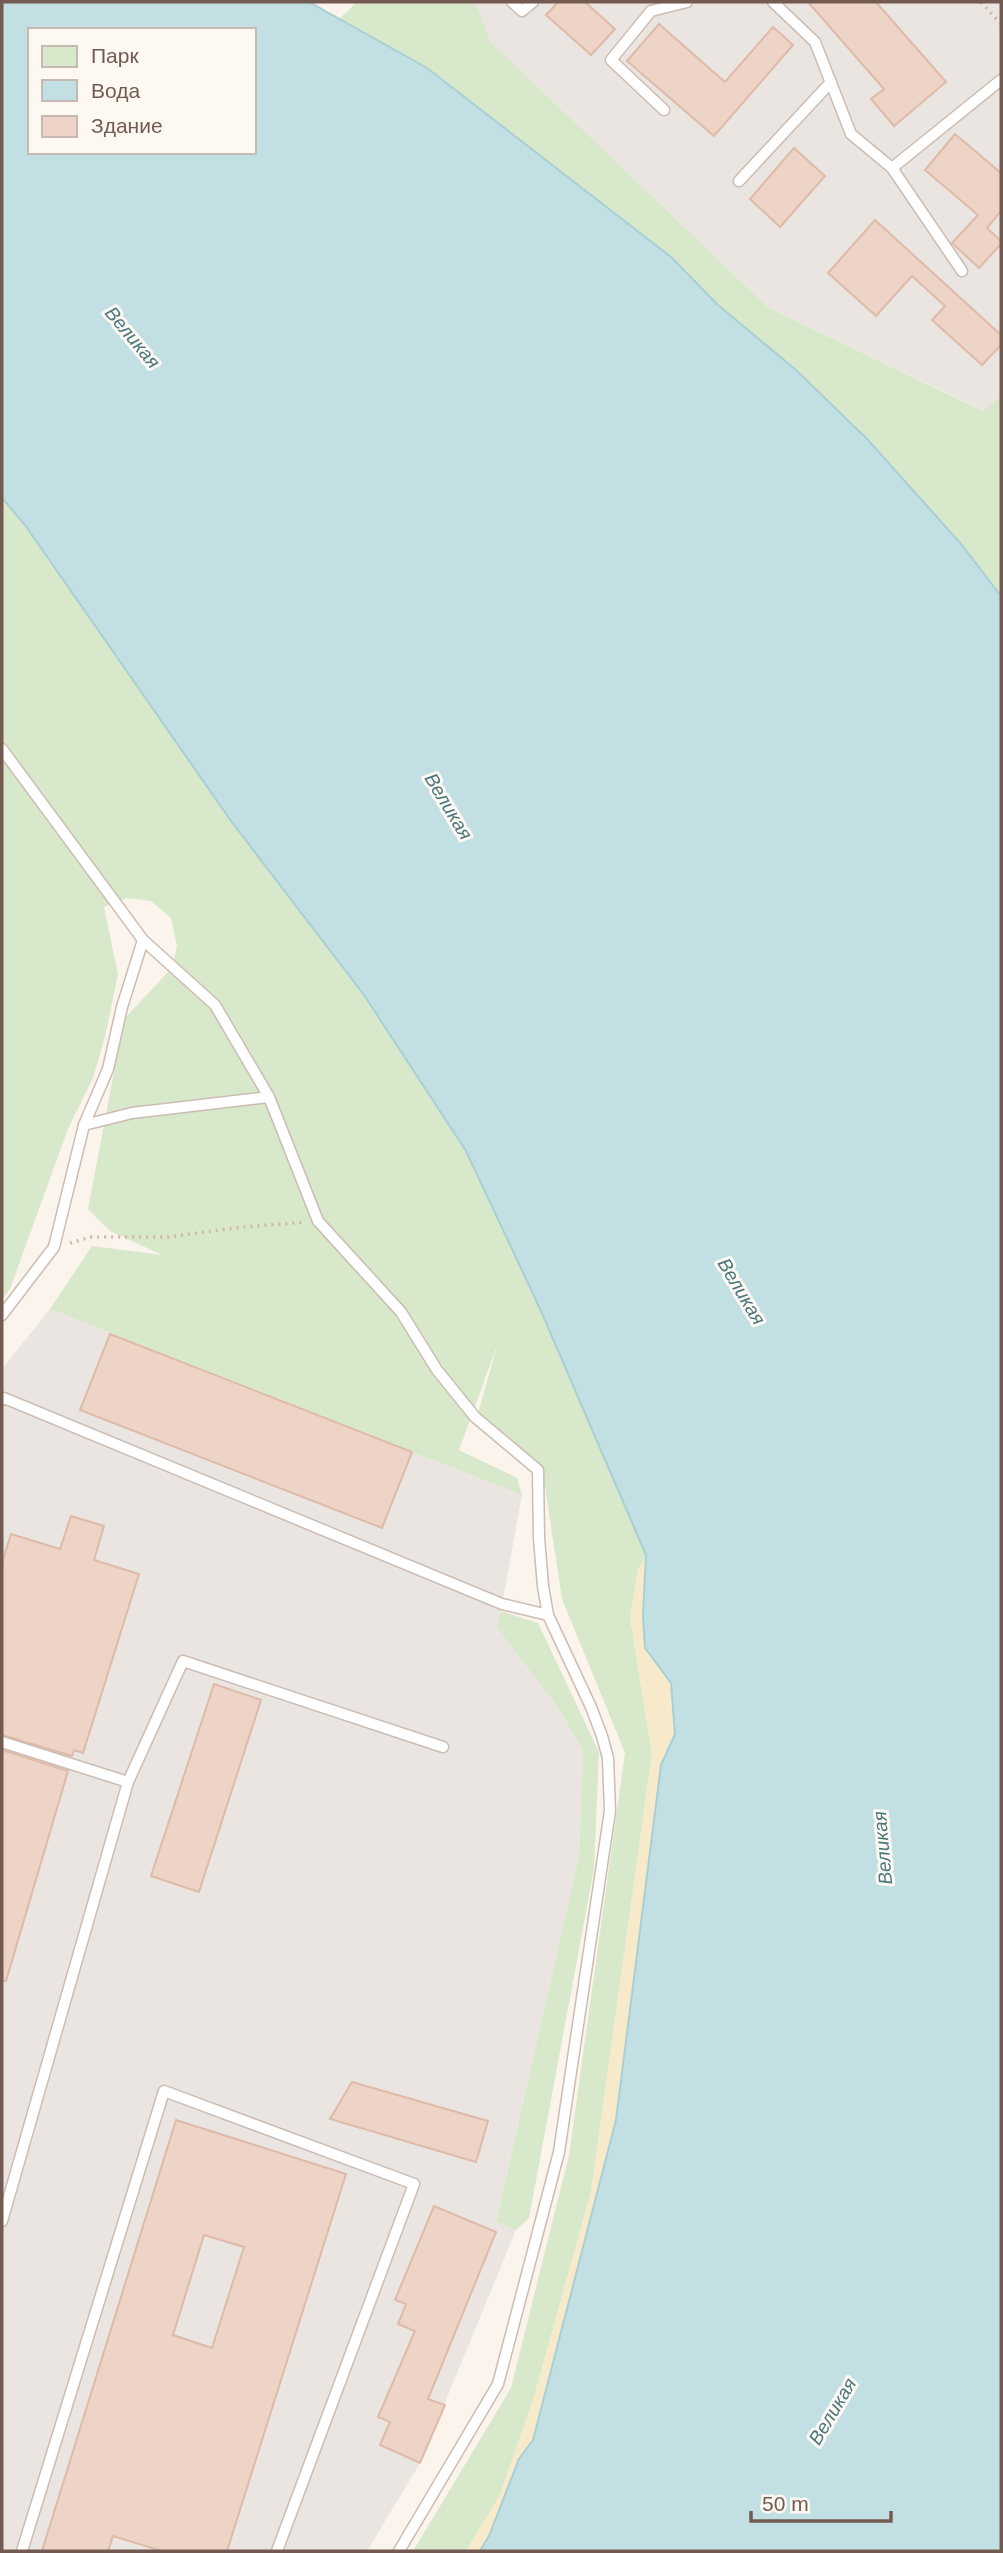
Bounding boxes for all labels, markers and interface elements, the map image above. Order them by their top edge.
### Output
legend [28,28,256,154]
text: Парк [91,44,139,67]
text: Вода [91,79,140,102]
text: Здание [91,114,163,137]
water label: Великая [101,302,164,372]
water label: Великая [421,769,477,843]
water label: Великая [714,1254,770,1328]
water label: Великая [869,1810,896,1886]
water label: Великая [804,2374,860,2448]
scale bar [751,2480,891,2524]
text: 50 m [762,2492,809,2515]

